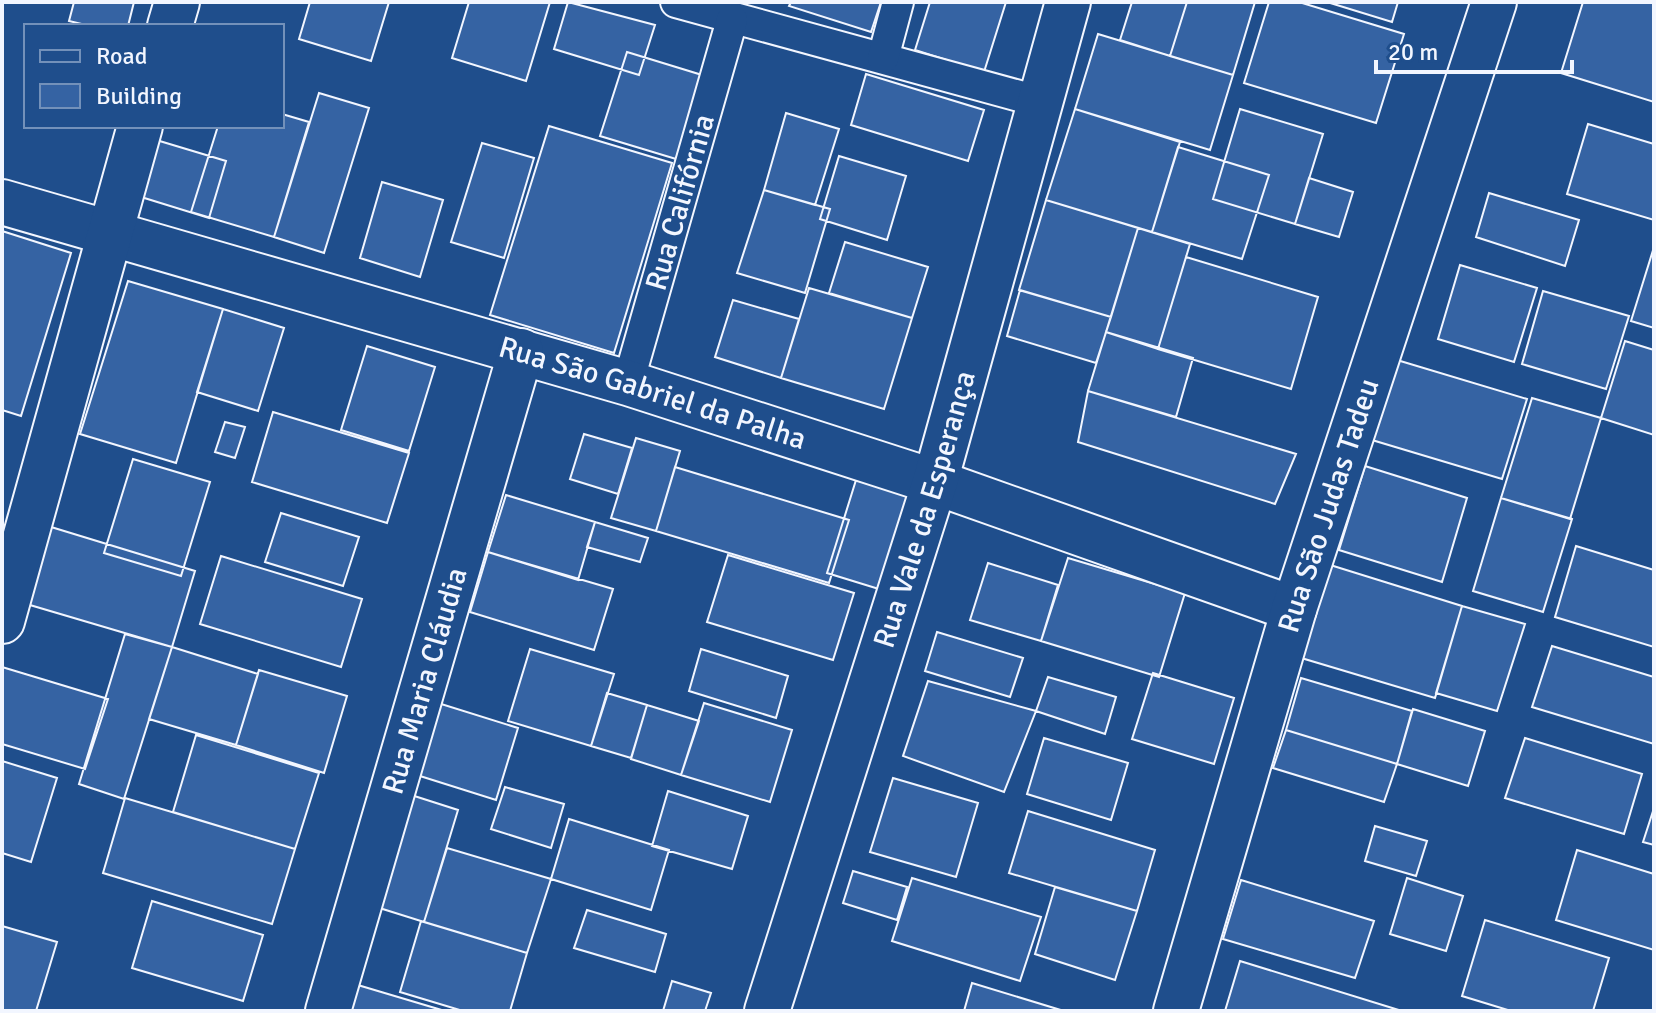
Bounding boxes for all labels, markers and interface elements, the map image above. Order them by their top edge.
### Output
legend [24,24,284,128]
scale bar [1376,24,1572,74]
text: 20 m [1388,37,1438,67]
text: Road [96,41,147,71]
text: Building [96,81,182,111]
street label: Rua Califórnia [637,110,723,295]
street label: Rua São Gabriel da Palha [495,328,811,458]
street label: Rua Vale da Esperança [865,366,983,652]
street label: Rua São Judas Tadeu [1270,374,1387,637]
street label: Rua Maria Cláudia [374,563,475,799]

